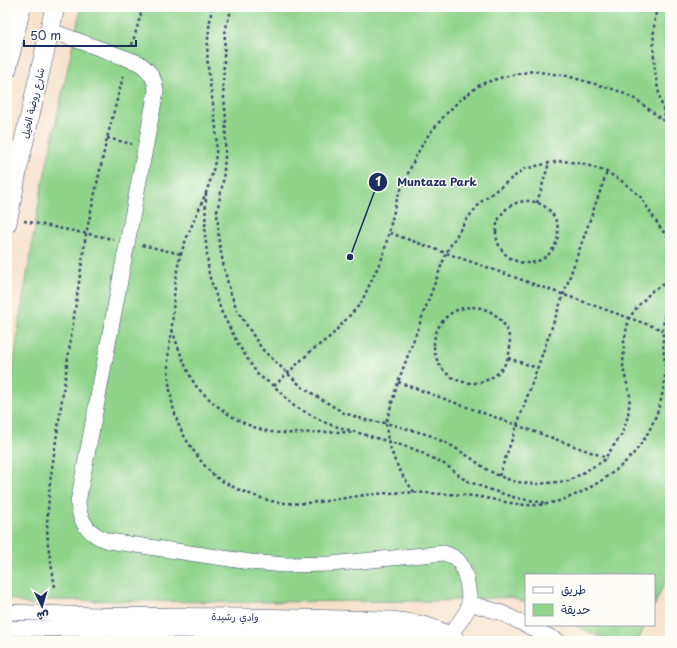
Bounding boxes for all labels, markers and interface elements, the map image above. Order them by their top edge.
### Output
scale bar [24,22,136,48]
text: 50 m [30,26,61,44]
street label: شارع روضة الخيل [17,66,48,140]
callout: Muntaza Park [368,170,485,193]
text: 1 [375,172,381,190]
text: Muntaza Park [397,173,477,190]
legend [525,574,655,626]
text: طريق [561,580,586,598]
north arrow [22,586,62,626]
text: حديقة [561,600,590,618]
text: ش [36,607,50,625]
street label: وادي رشيدة [211,608,259,626]

